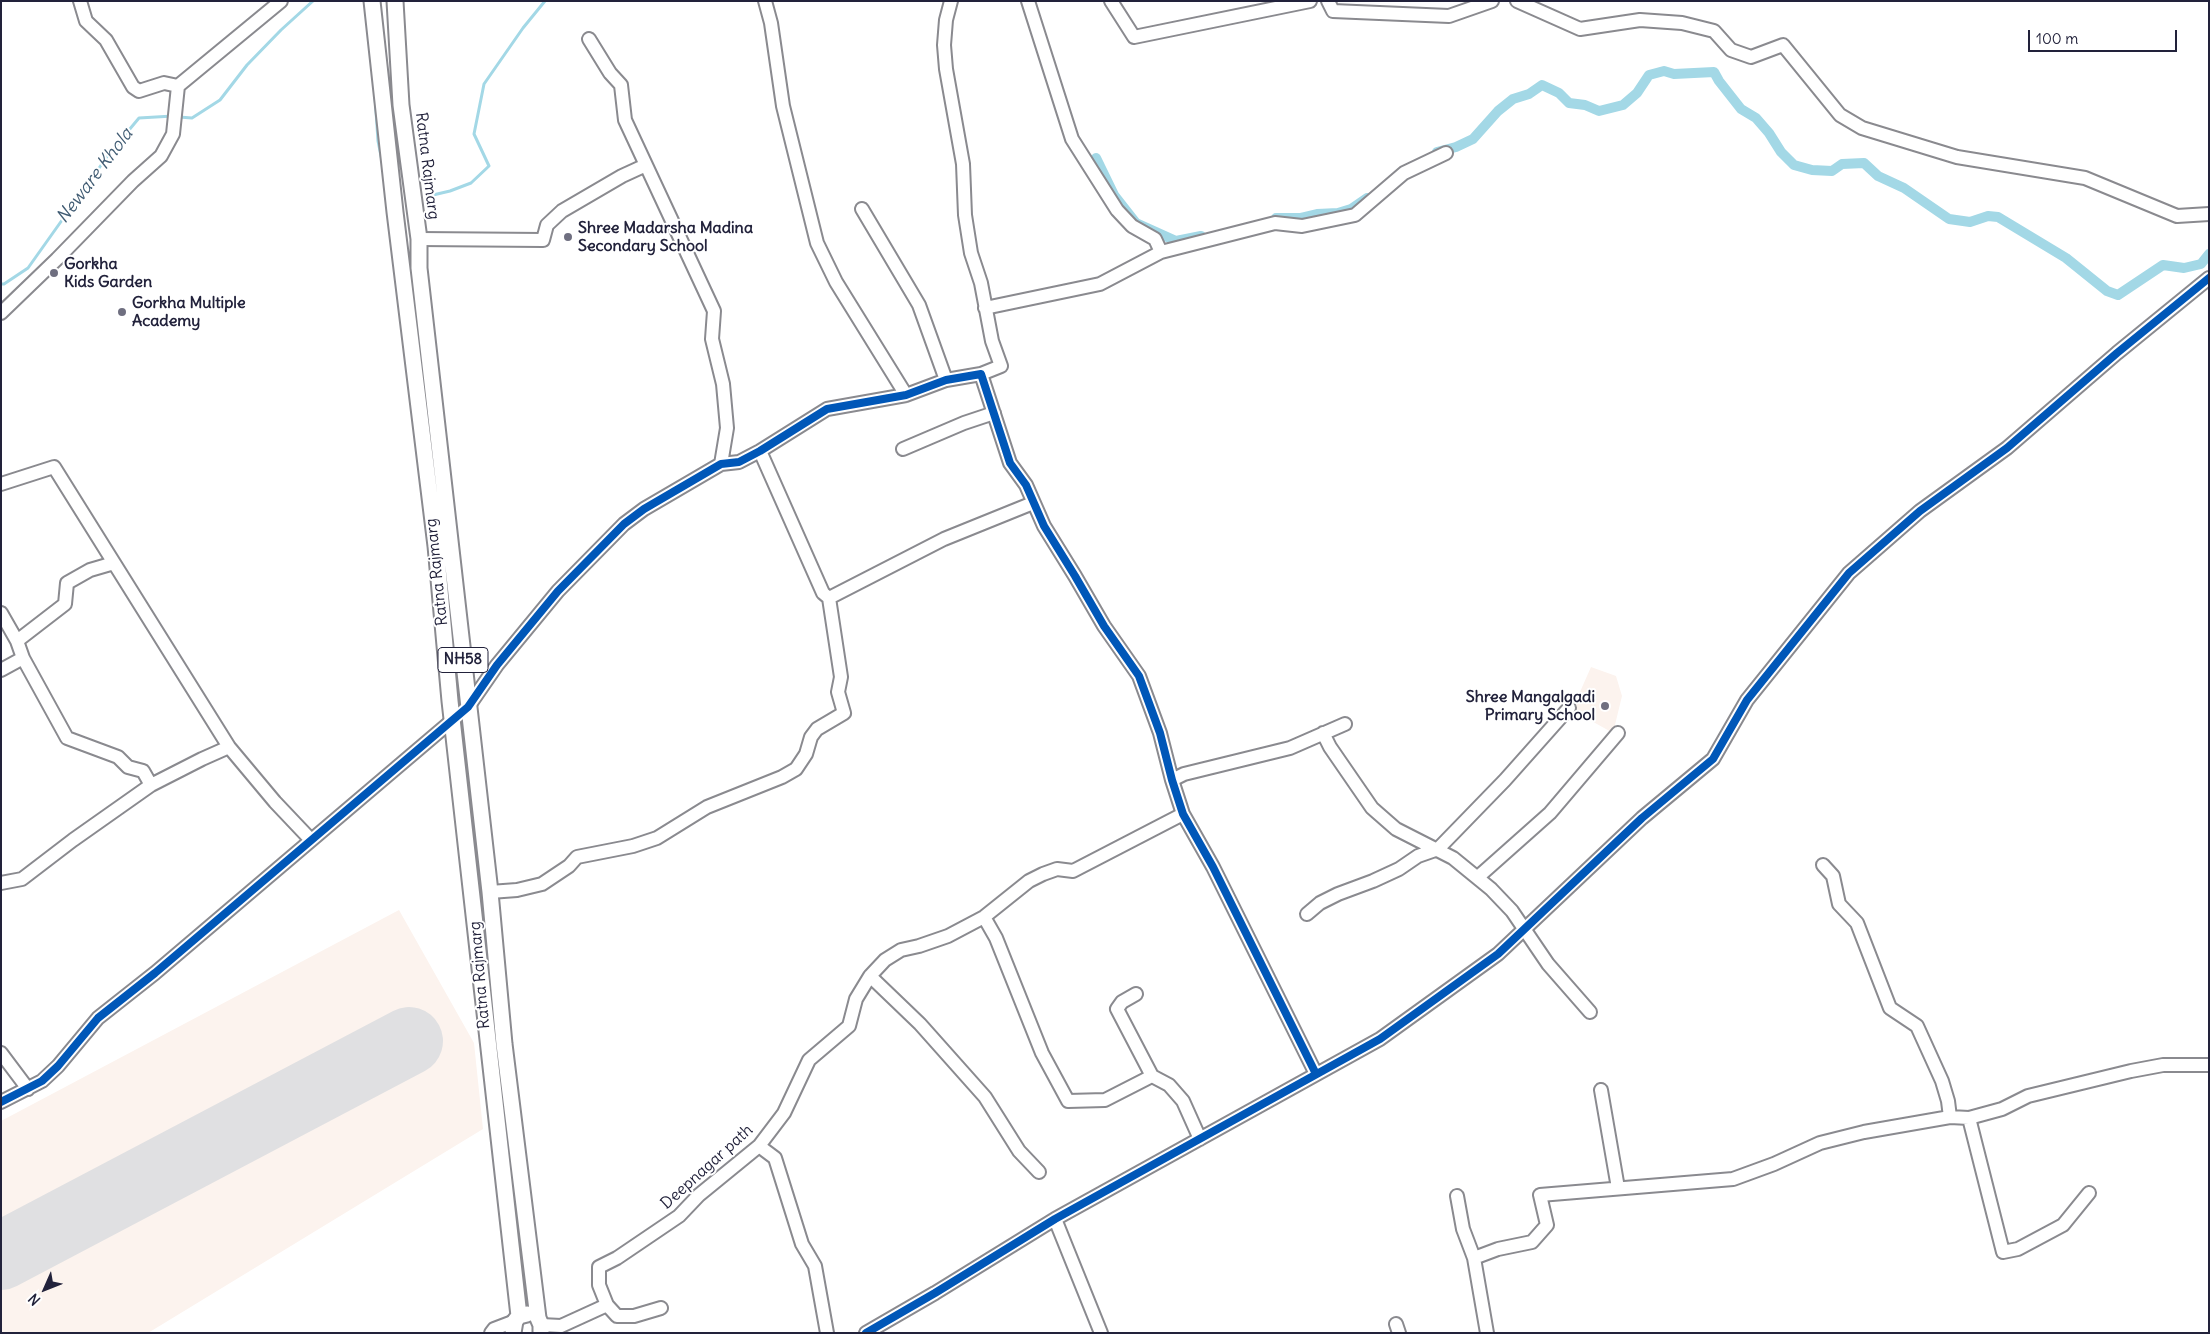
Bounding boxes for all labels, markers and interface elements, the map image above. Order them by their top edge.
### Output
scale bar [2030,20,2179,52]
text: 100 m [2036,29,2078,48]
street label: Ratna Rajmarg [411,111,443,221]
water label: Neware Khola [52,124,138,228]
place label: Shree Madarsha Madina Secondary School [578,218,753,256]
marker: Shree Madarsha Madina Secondary School [562,231,574,243]
place label: Gorkha Kids Garden [64,254,152,292]
marker: Gorkha Kids Garden [48,267,60,279]
place label: Gorkha Multiple Academy [132,293,246,331]
marker: Gorkha Multiple Academy [116,306,128,318]
street label: Ratna Rajmarg [422,517,452,627]
road number: NH58 [438,648,488,672]
place label: Shree Mangalgadi Primary School [1466,687,1595,725]
marker: Shree Mangalgadi Primary School [1599,700,1611,712]
street label: Ratna Rajmarg [466,920,494,1030]
street label: Deepnagar path [657,1121,757,1213]
north arrow [20,1264,70,1314]
text: N [24,1290,44,1309]

